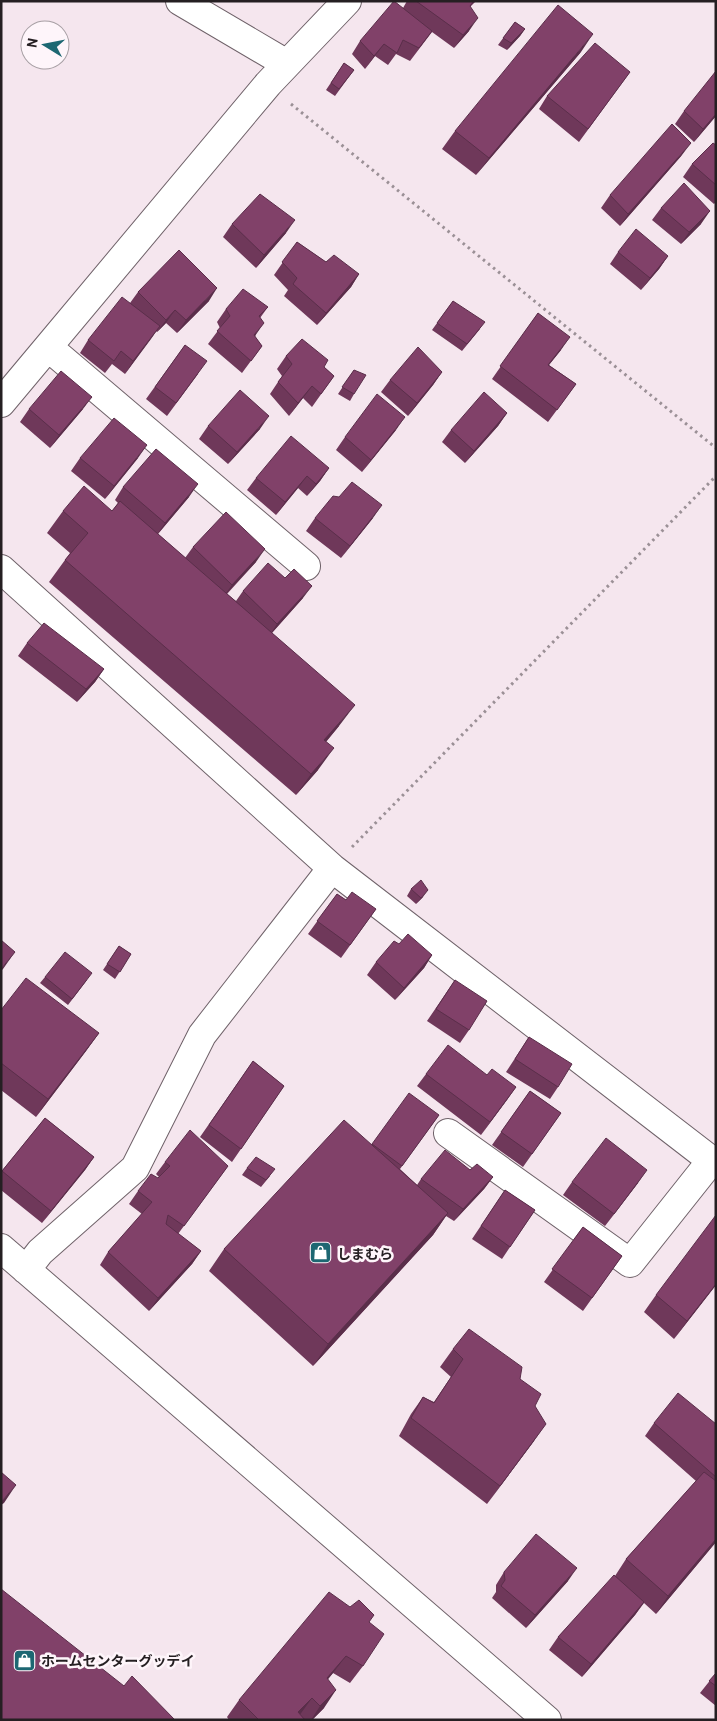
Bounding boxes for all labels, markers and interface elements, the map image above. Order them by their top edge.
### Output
north arrow [20,20,70,70]
text: N [23,37,41,49]
shop icon: しまむら [309,1241,333,1265]
place label: しまむら [337,1245,393,1262]
shop icon: ホームセンターグッデイ [13,1648,37,1672]
place label: ホームセンターグッデイ [41,1652,195,1669]

